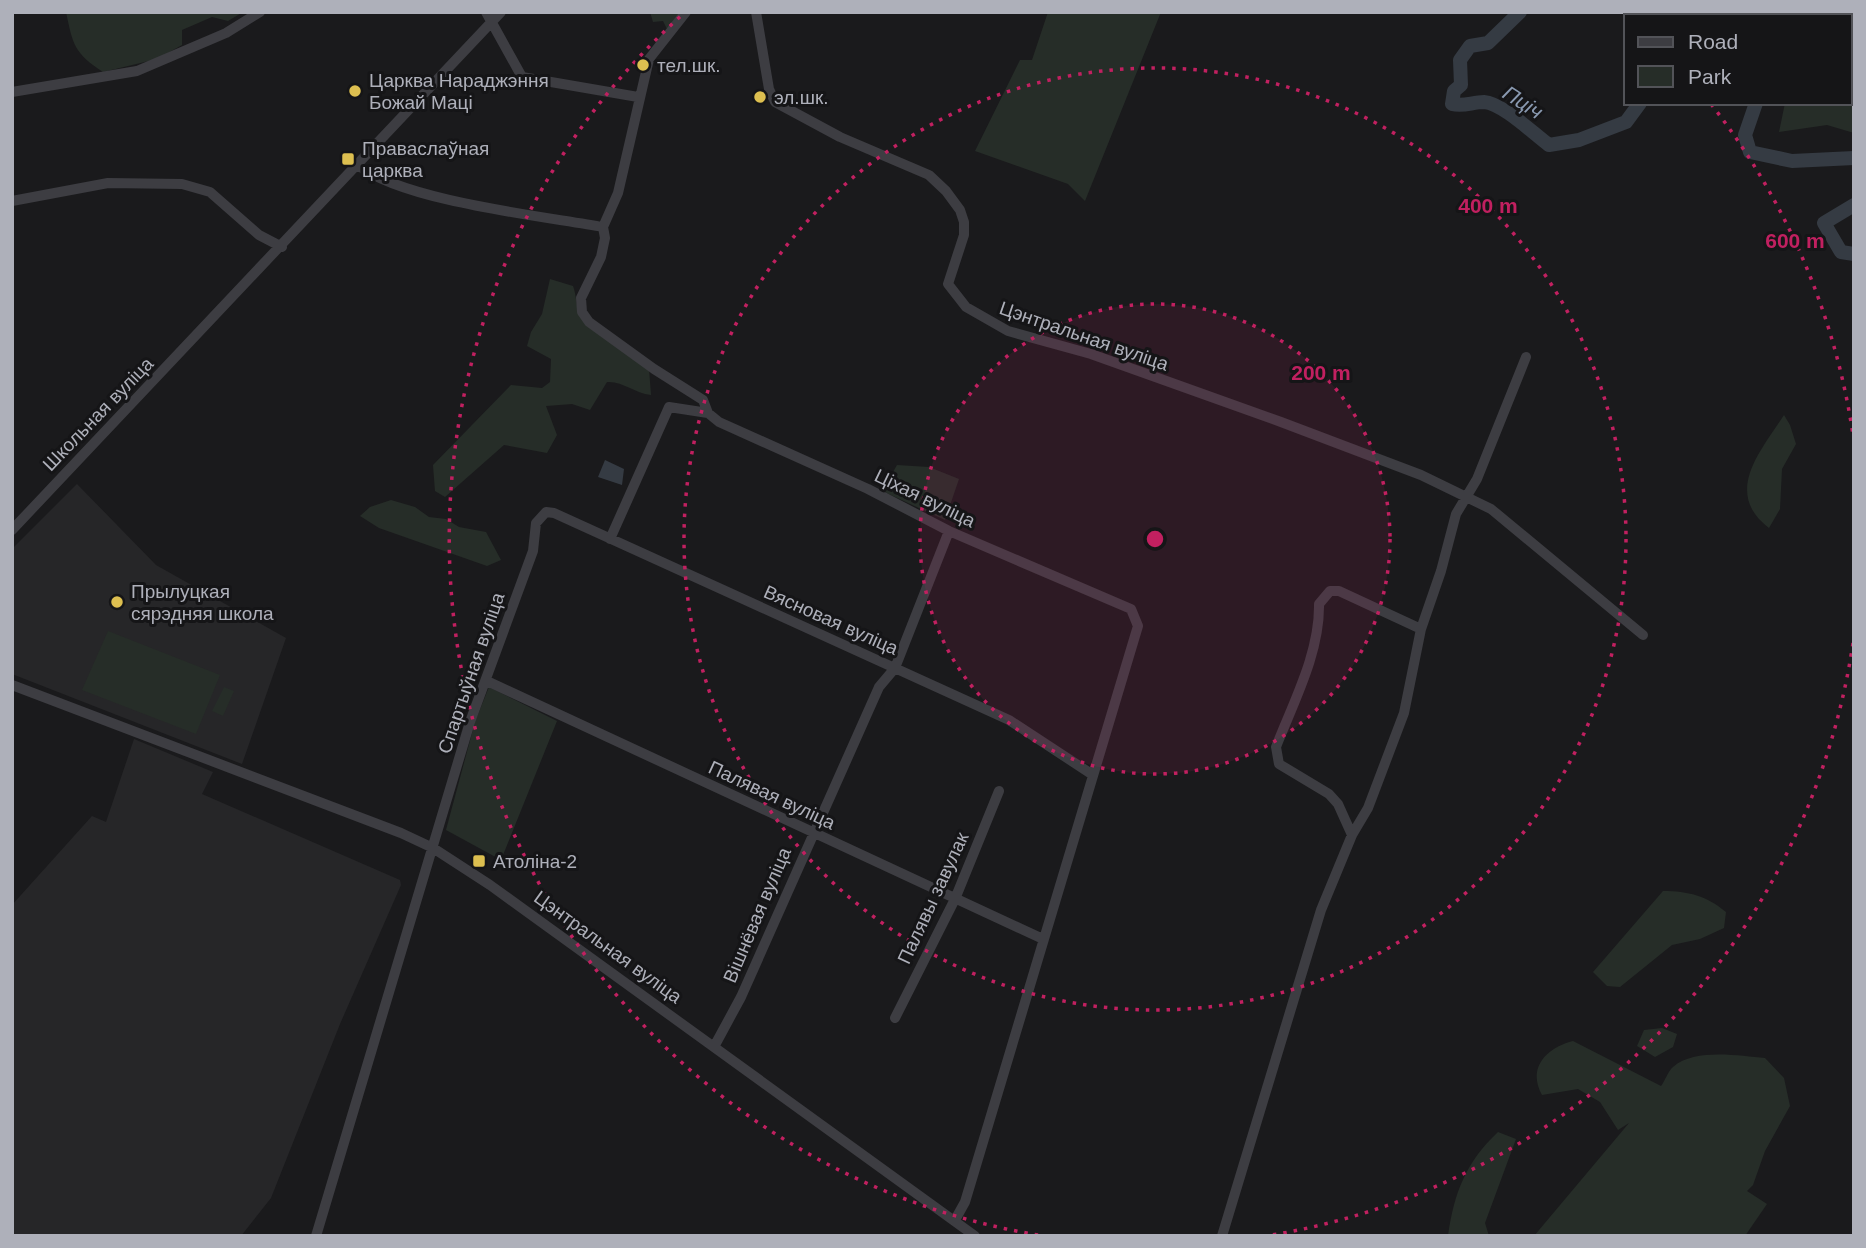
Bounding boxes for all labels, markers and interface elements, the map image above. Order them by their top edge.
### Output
legend [1624,14,1852,105]
text: Road [1688,30,1738,53]
place label: тел.шк. [657,55,721,76]
marker: тел.шк. [635,57,651,73]
text: Park [1688,65,1732,88]
place label: Царква Нараджэння Божай Маці [369,70,549,113]
water label: Пціч [1499,81,1547,123]
marker: Царква Нараджэння Божай Маці [347,83,363,99]
place label: эл.шк. [774,87,828,108]
marker: эл.шк. [752,89,768,105]
place label: Праваслаўная царква [362,138,489,181]
marker: Праваслаўная царква [340,151,356,167]
text: 400 m [1458,194,1518,217]
text: 600 m [1765,229,1825,252]
street label: Цэнтральная вуліца [997,297,1172,375]
street label: Школьная вуліца [39,353,158,475]
text: 200 m [1291,361,1351,384]
street label: Ціхая вуліца [871,465,979,532]
centre of rings [1143,527,1167,551]
place label: Прылуцкая сярэдняя школа [131,581,274,624]
street label: Вясновая вуліца [761,581,902,659]
street label: Спартыўная вуліца [434,589,509,756]
marker: Прылуцкая сярэдняя школа [109,594,125,610]
street label: Палявая вуліца [705,757,839,834]
street label: Палявы завулак [893,828,973,967]
street label: Вішнёвая вуліца [719,844,795,986]
place label: Атоліна-2 [493,851,577,872]
marker: Атоліна-2 [471,853,487,869]
street label: Цэнтральная вуліца [530,886,686,1008]

